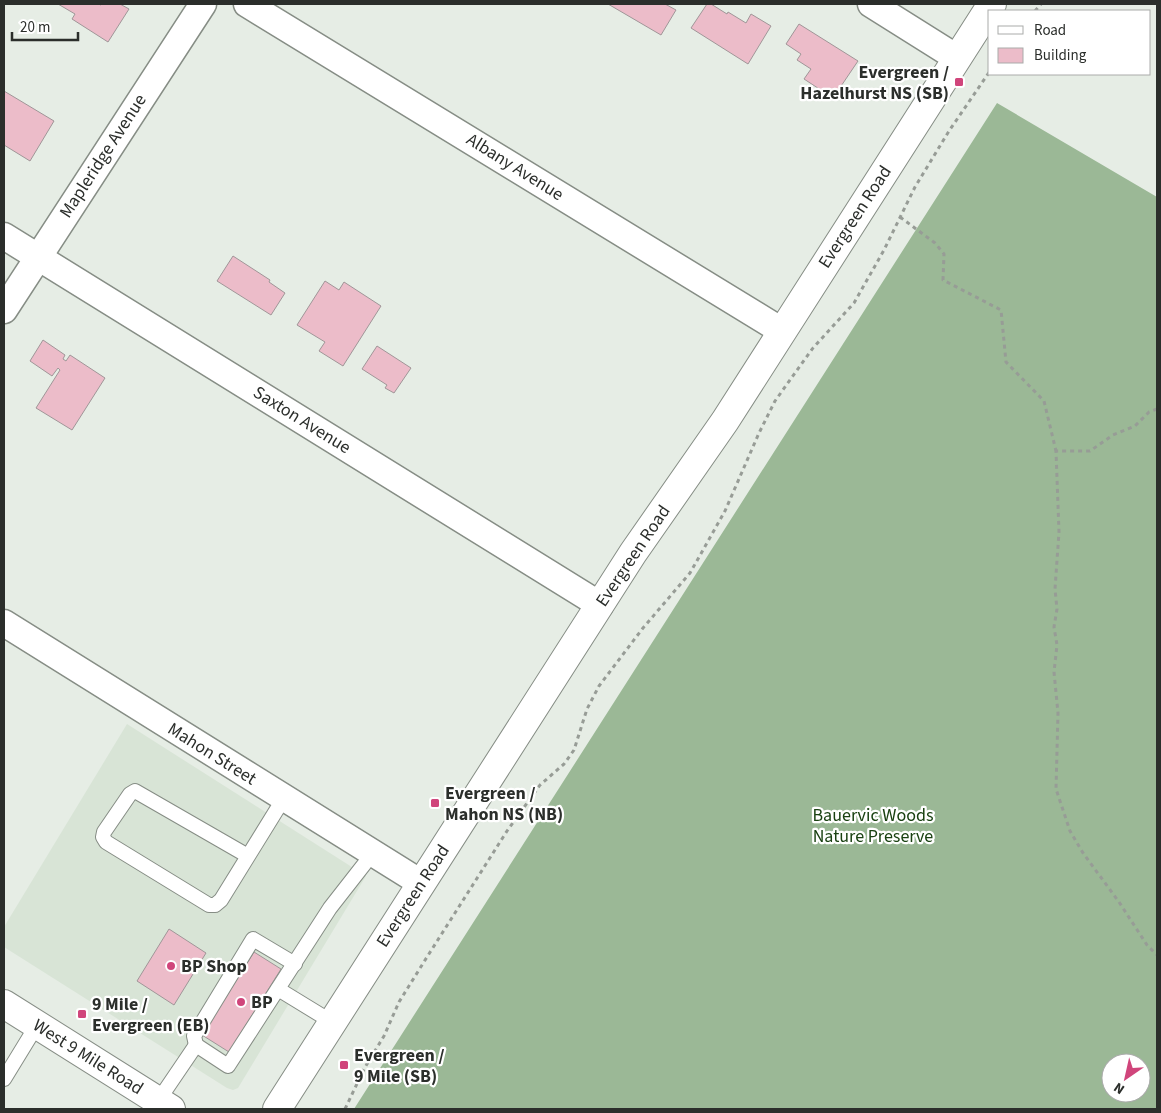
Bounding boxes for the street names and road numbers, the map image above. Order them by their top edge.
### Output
street label: Mapleridge Avenue [54,89,153,223]
street label: Albany Avenue [462,127,569,207]
street label: Evergreen Road [812,161,898,273]
street label: Saxton Avenue [248,380,356,460]
street label: Evergreen Road [590,500,676,612]
street label: Mahon Street [163,717,261,791]
street label: Evergreen Road [370,840,456,952]
street label: West 9 Mile Road [28,1013,148,1101]

